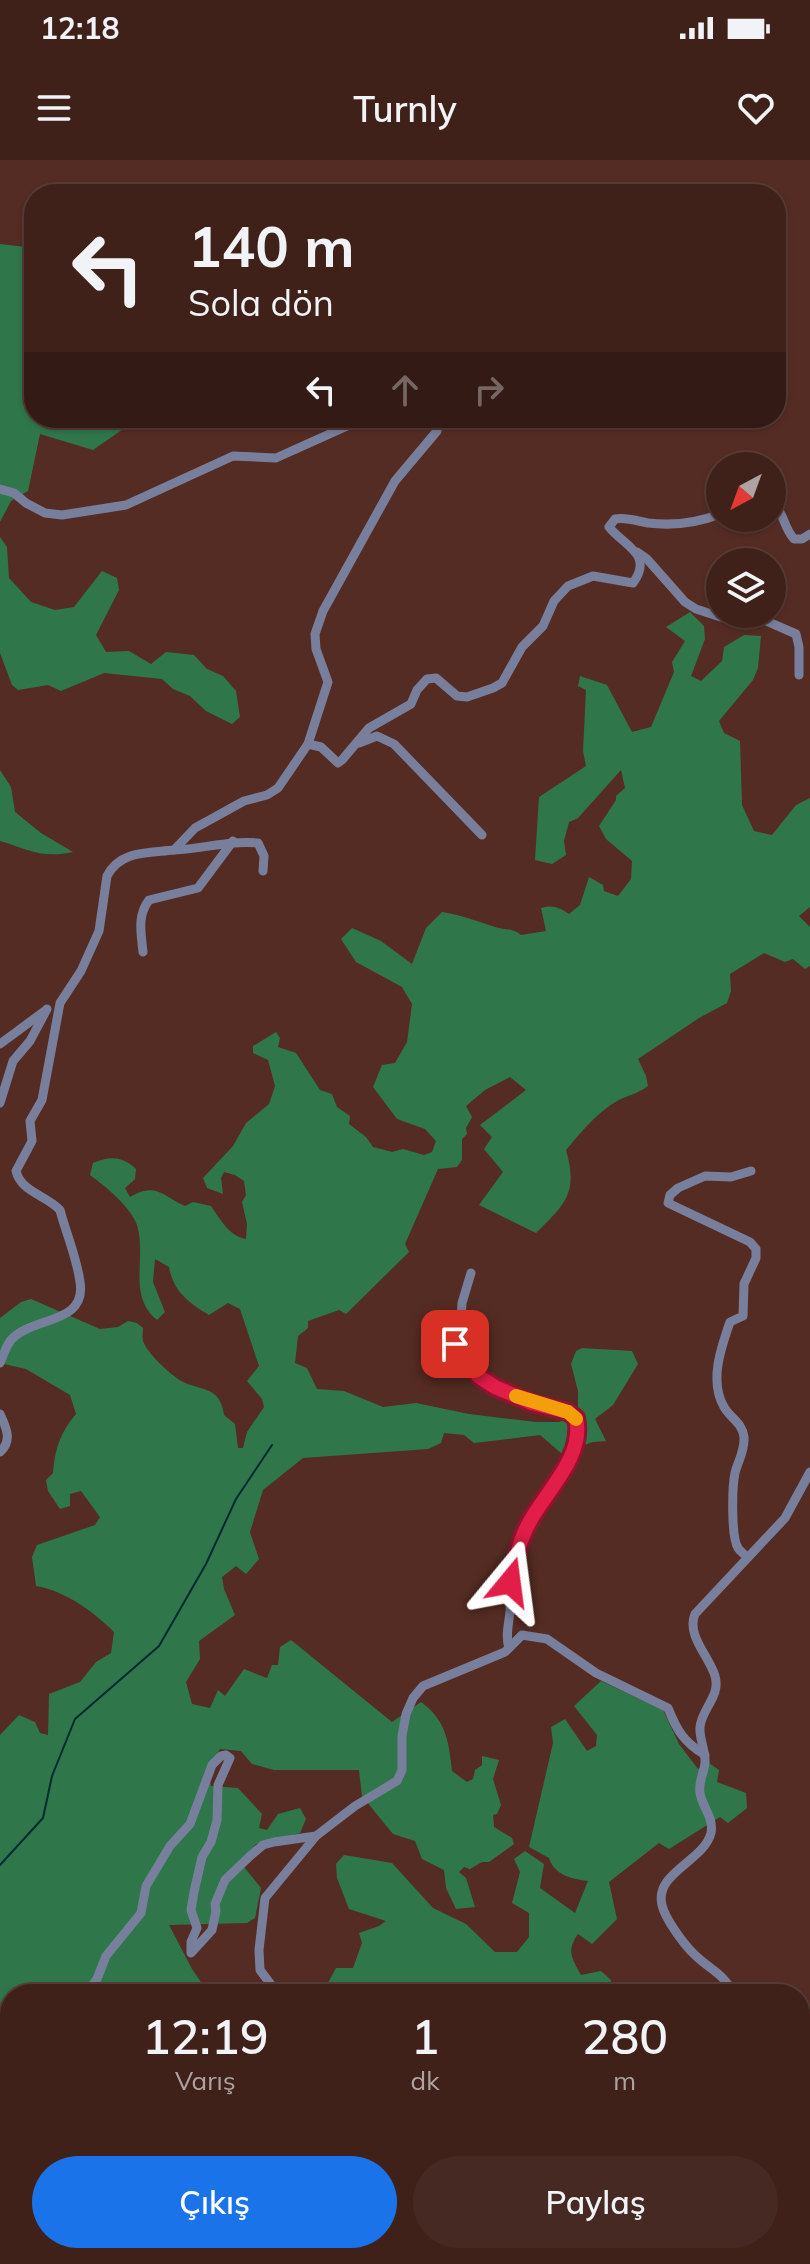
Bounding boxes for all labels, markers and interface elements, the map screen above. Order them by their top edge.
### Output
text: 12:18 [40,9,119,47]
icon: menu [32,86,76,130]
text: Turnly [353,86,457,131]
icon: heart [734,86,778,130]
text: 140 m [188,211,355,281]
icon: left [56,216,160,320]
text: Sola dön [188,280,334,325]
icon: left [299,368,343,412]
icon: ahead [383,368,427,412]
icon: right [467,368,511,412]
north arrow [706,452,786,532]
map controls [706,452,786,628]
button: layers [706,548,786,628]
pin [421,1310,489,1378]
icon: arrive [433,1322,477,1366]
position arrow [468,1540,552,1624]
text: 12:19 [142,2006,269,2066]
text: 1 [411,2006,439,2066]
text: 280 [582,2006,668,2066]
text: Varış [175,2064,236,2097]
text: dk [411,2064,440,2097]
text: m [613,2064,636,2097]
button: Çıkış [32,2156,397,2248]
button: Paylaş [413,2156,778,2248]

